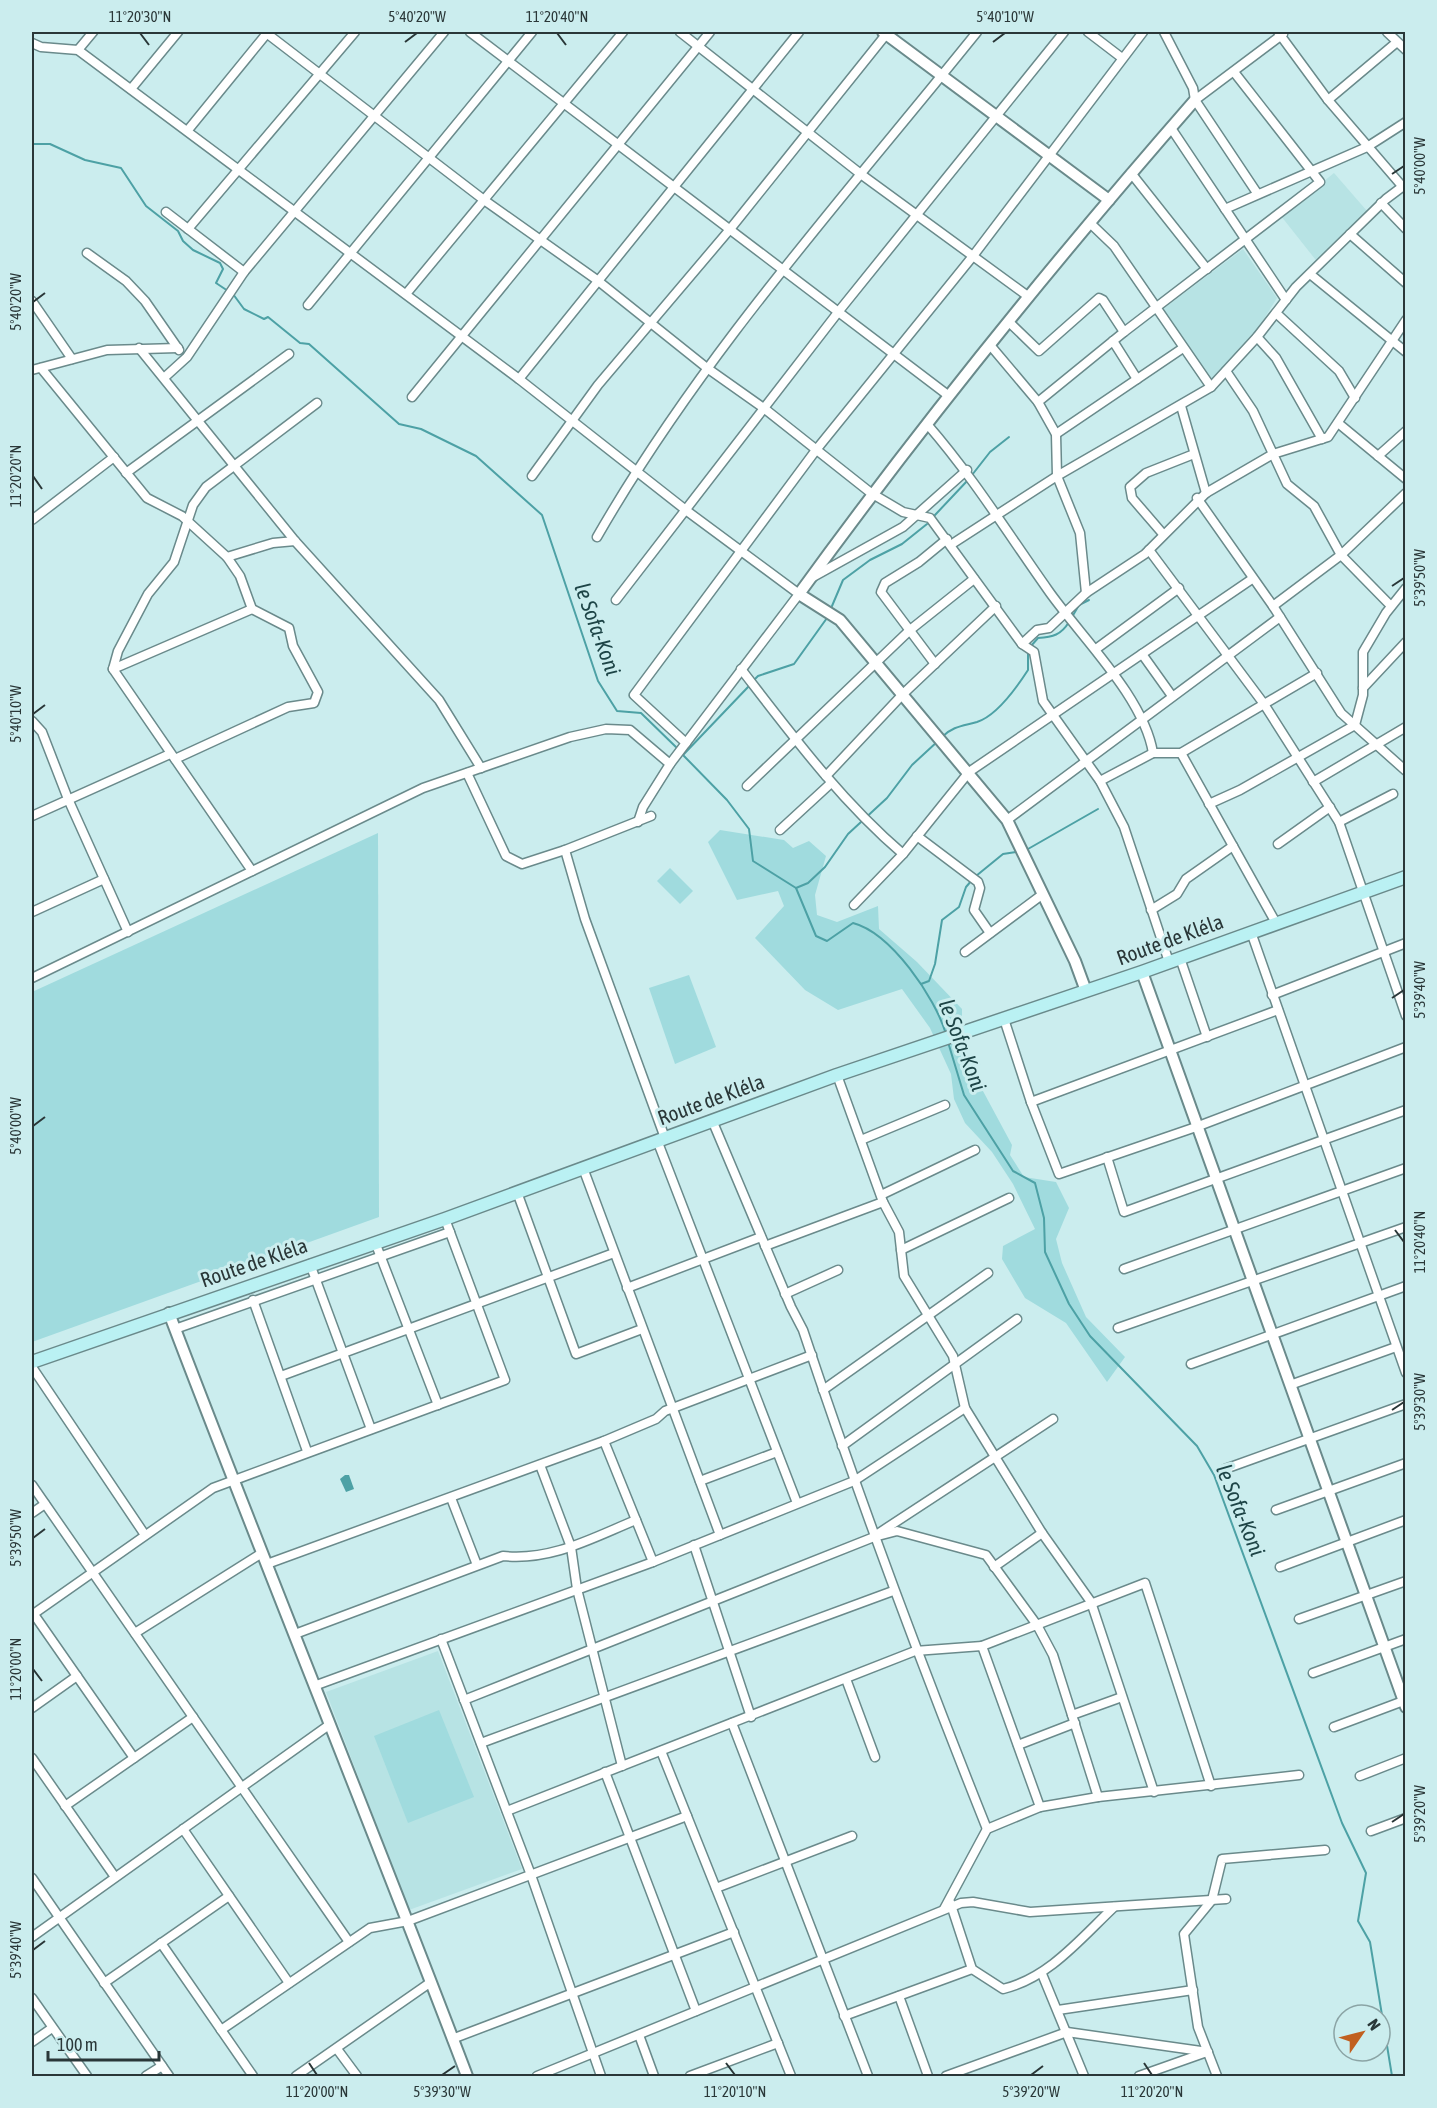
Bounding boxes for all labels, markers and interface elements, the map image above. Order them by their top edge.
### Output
text: 11°20'30"N [109,8,171,25]
text: 5°40'20"W [388,8,446,25]
text: 11°20'40"N [526,8,588,25]
text: 5°40'10"W [976,8,1034,25]
text: 5°40'00"W [1411,137,1428,195]
text: 5°40'20"W [7,273,24,331]
text: 11°20'20"N [7,445,24,507]
text: 5°39'50"W [1411,549,1428,607]
water label: le Sofa-Koni [569,579,627,679]
text: 5°40'10"W [7,685,24,743]
street label: Route de Kléla [1113,909,1226,969]
text: 5°39'40"W [1411,961,1428,1019]
water label: le Sofa-Koni [934,995,992,1095]
street label: Route de Kléla [654,1069,767,1129]
text: 5°40'00"W [7,1097,24,1155]
text: 11°20'40"N [1411,1211,1428,1273]
street label: Route de Kléla [197,1233,310,1292]
text: 5°39'30"W [1411,1373,1428,1431]
water label: le Sofa-Koni [1211,1460,1271,1560]
text: 5°39'50"W [7,1509,24,1567]
text: 11°20'00"N [7,1638,24,1700]
text: 5°39'20"W [1411,1785,1428,1843]
text: 5°39'40"W [7,1921,24,1979]
north arrow [1332,2003,1392,2063]
text: N [1364,2015,1384,2033]
scale bar [48,2024,159,2062]
text: 100 m [57,2034,98,2055]
text: 11°20'00"N [286,2083,348,2100]
text: 5°39'30"W [413,2083,471,2100]
text: 11°20'10"N [704,2083,766,2100]
text: 5°39'20"W [1002,2083,1060,2100]
text: 11°20'20"N [1121,2083,1183,2100]

